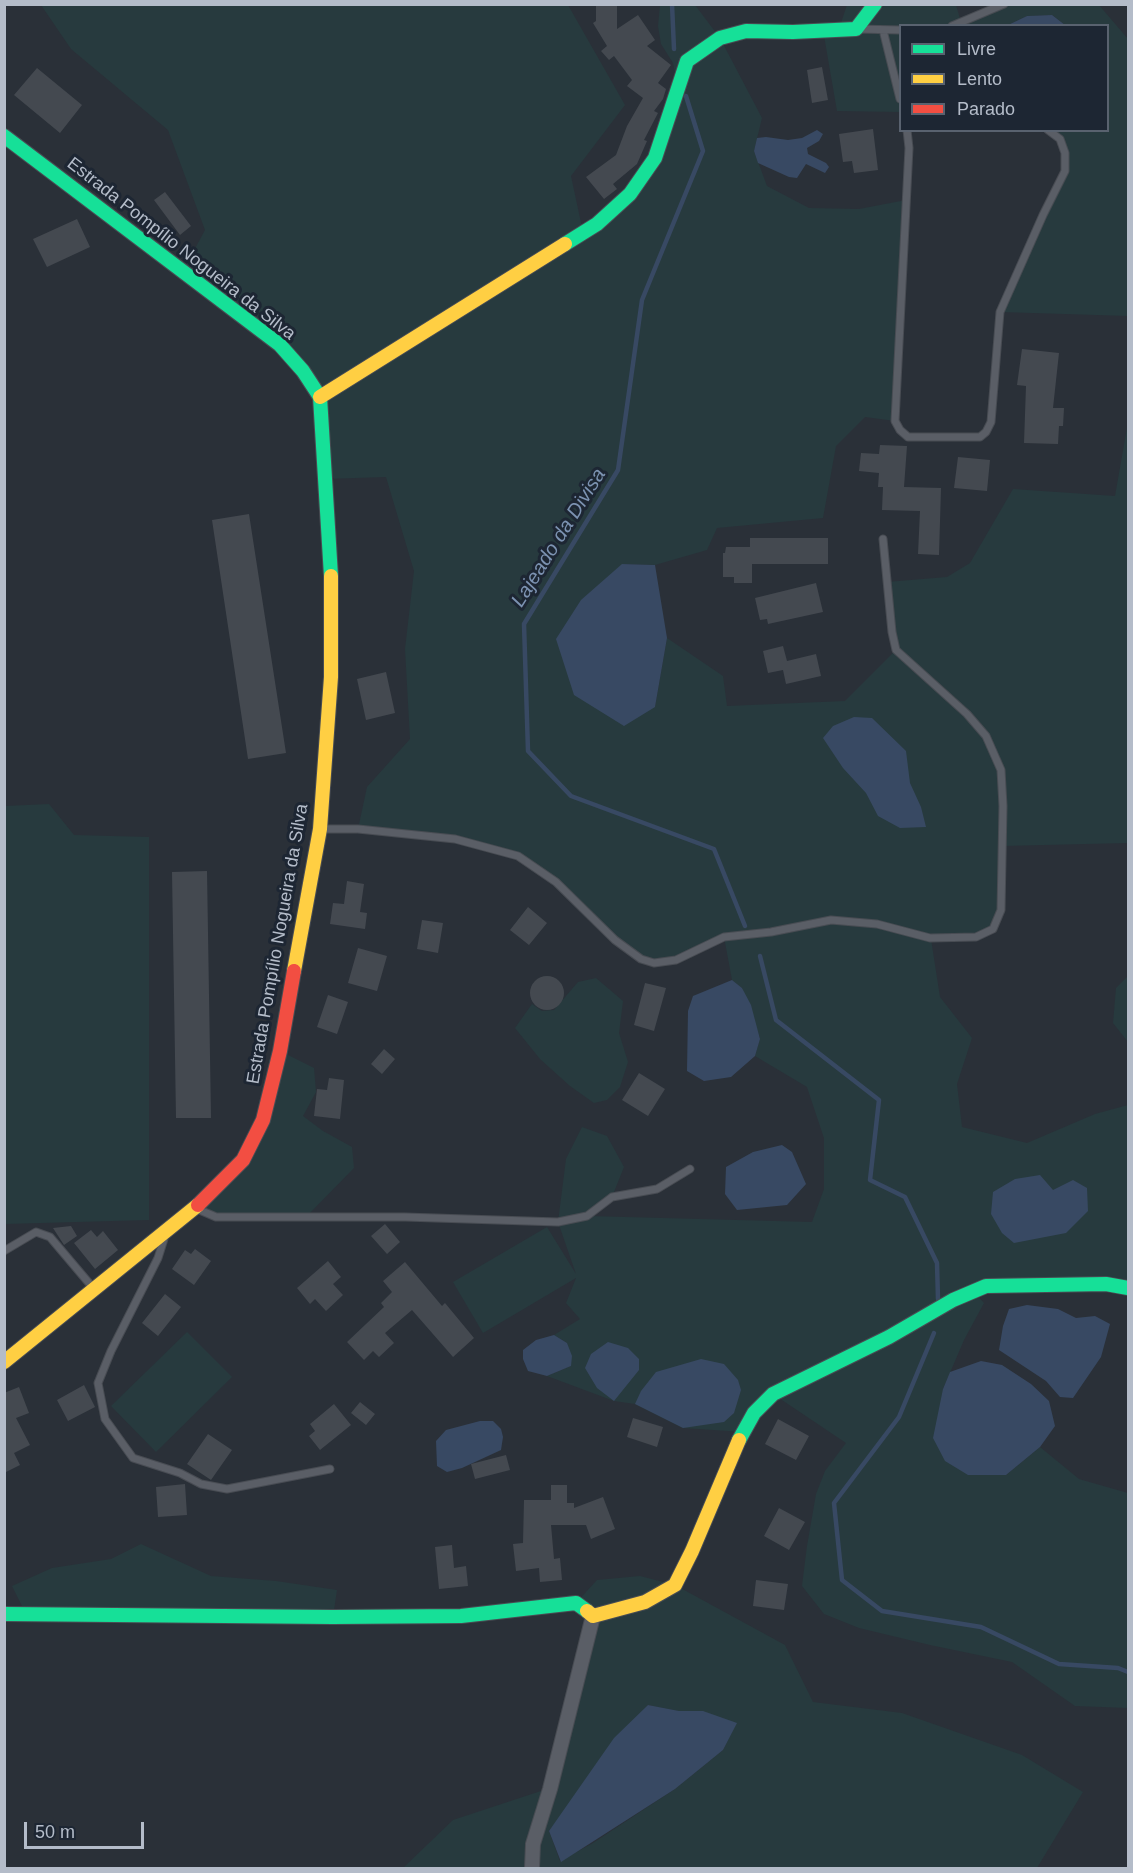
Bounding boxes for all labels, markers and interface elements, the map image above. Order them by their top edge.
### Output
legend [899,24,1109,132]
text: Livre [957,39,996,59]
text: Lento [957,69,1002,89]
text: Parado [957,99,1015,119]
street label: Estrada Pompílio Nogueira da Silva [62,153,300,345]
water label: Lajeado da Divisa [507,464,611,612]
street label: Estrada Pompílio Nogueira da Silva [243,802,313,1086]
scale bar [27,1810,147,1848]
text: 50 m [35,1822,75,1842]

